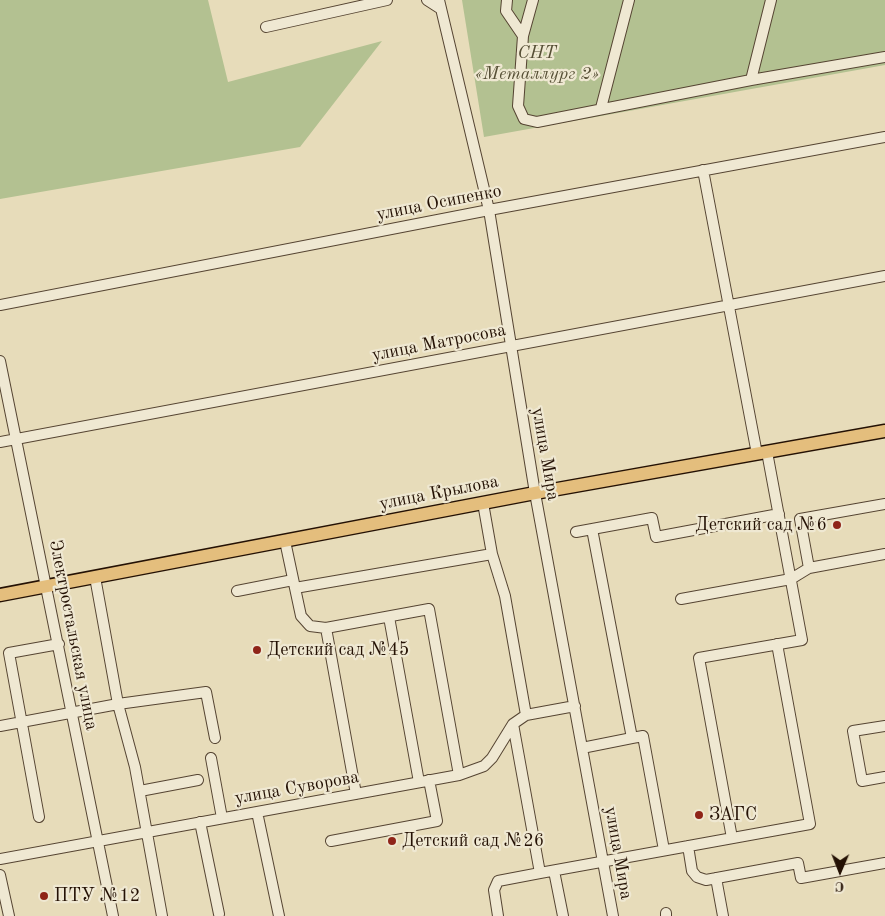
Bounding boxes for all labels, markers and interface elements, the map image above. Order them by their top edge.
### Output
park label: СНТ «Металлург 2» [475,42,599,84]
street label: улица Осипенко [375,180,503,226]
street label: улица Матросова [370,319,508,367]
street label: улица Мира [526,406,564,502]
street label: улица Крылова [378,471,500,515]
place label: Детский сад №6 [695,514,827,536]
marker: Детский сад №6 [831,519,843,531]
street label: Электростальская улица [44,538,102,732]
place label: Детский сад №45 [267,639,409,661]
marker: Детский сад №45 [251,644,263,656]
street label: улица Суворова [233,766,361,810]
place label: ЗАГС [709,804,757,826]
street label: улица Мира [599,805,637,901]
marker: ЗАГС [693,809,705,821]
place label: Детский сад №26 [402,830,544,852]
marker: Детский сад №26 [386,835,398,847]
north arrow [815,846,865,896]
text: С [835,879,844,893]
place label: ПТУ №12 [54,885,140,907]
marker: ПТУ №12 [38,890,50,902]

